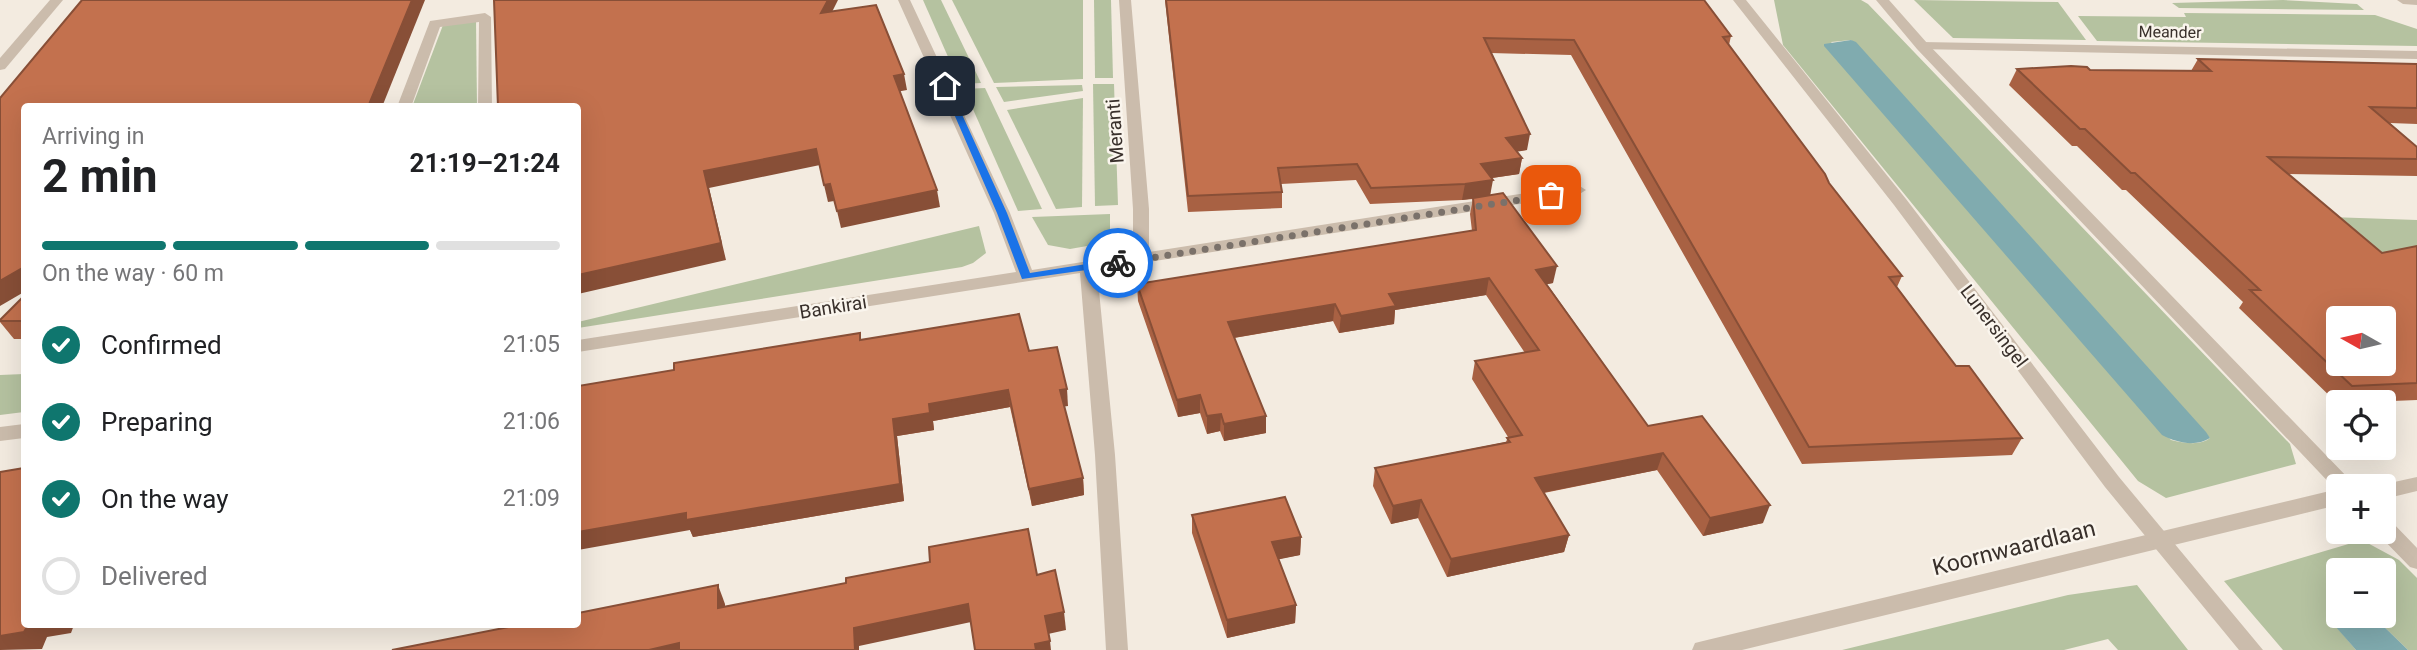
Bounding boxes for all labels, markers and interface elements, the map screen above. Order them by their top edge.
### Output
street label: Meander [2138,22,2202,42]
pin [915,56,975,116]
icon: home [926,67,964,105]
street label: Meranti [1101,98,1129,164]
text: Arriving in [42,123,145,150]
text: 21:19–21:24 [410,148,560,178]
text: 2 min [42,149,158,203]
pin [1521,165,1581,225]
icon: bag [1532,176,1570,214]
courier [1083,228,1153,298]
icon: bike [1099,244,1137,282]
text: On the way · 60 m [42,260,224,287]
street label: Lunersingel [1955,280,2033,372]
street label: Bankirai [798,290,868,324]
north arrow [2326,306,2396,376]
map controls [2326,306,2396,628]
icon: check [42,326,80,364]
text: Confirmed [101,330,222,360]
text: 21:05 [503,331,560,358]
button: locate [2326,390,2396,460]
icon: check [42,403,80,441]
text: Preparing [101,407,213,437]
text: 21:06 [503,408,560,435]
button: + [2326,474,2396,544]
icon: check [42,480,80,518]
text: On the way [101,484,229,514]
text: 21:09 [503,485,560,512]
street label: Koornwaardlaan [1930,515,2098,581]
button: − [2326,558,2396,628]
text: Delivered [101,561,208,591]

